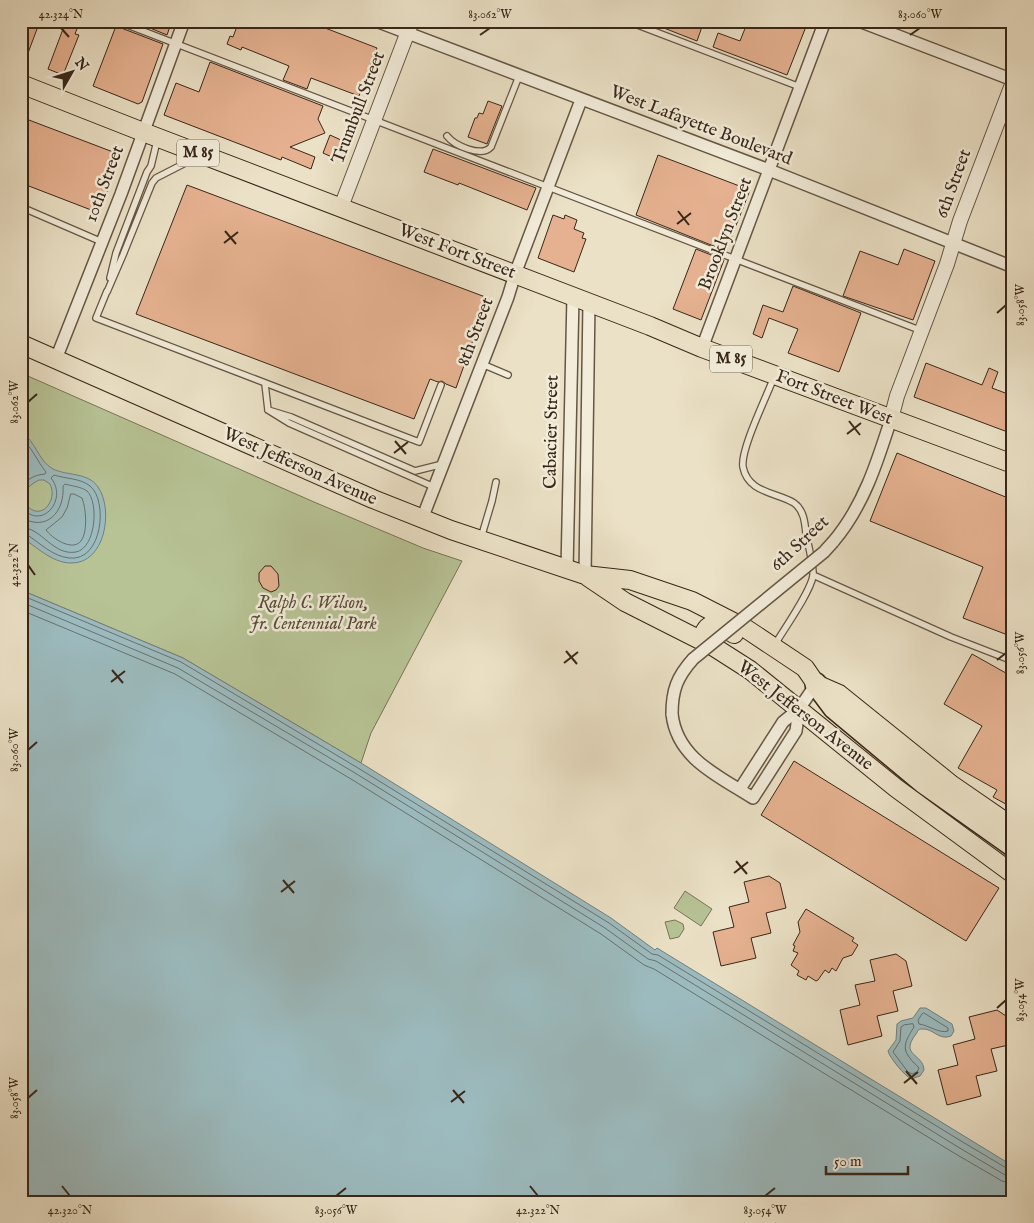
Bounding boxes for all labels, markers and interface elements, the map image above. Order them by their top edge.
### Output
text: 42.324°N [39,7,84,22]
text: 83.062°W [468,7,512,22]
text: 83.060°W [898,7,942,22]
north arrow [48,48,98,98]
street label: Trumbull Street [327,48,391,168]
text: N [70,53,92,75]
street label: West Lafayette Boulevard [607,81,796,171]
road number: M 85 [177,140,219,167]
street label: 10th Street [80,143,130,225]
street label: 6th Street [931,146,977,222]
street label: Brooklyn Street [694,174,758,294]
street label: West Fort Street [395,219,519,285]
text: 83.058°W [1013,283,1028,326]
street label: 8th Street [452,295,500,369]
road number: M 85 [710,346,752,372]
street label: Fort Street West [772,365,896,431]
street label: Cabacier Street [540,375,564,489]
text: 83.062°W [7,380,22,424]
street label: West Jefferson Avenue [219,423,381,511]
street label: 6th Street [766,511,834,577]
text: 42.322°N [7,542,22,587]
park label: Ralph C. Wilson, Jr. Centennial Park [249,592,377,636]
text: 83.056°W [1013,631,1028,674]
street label: West Jefferson Avenue [732,656,878,776]
text: 83.060°W [7,728,22,772]
text: 83.054°W [1013,978,1028,1022]
text: 83.058°W [7,1076,22,1119]
scale bar [826,1143,909,1175]
text: 50 m [834,1152,862,1171]
text: 42.320°N [48,1203,93,1218]
text: 83.056°W [315,1203,358,1218]
text: 42.322°N [516,1203,561,1218]
text: 83.054°W [743,1203,787,1218]

